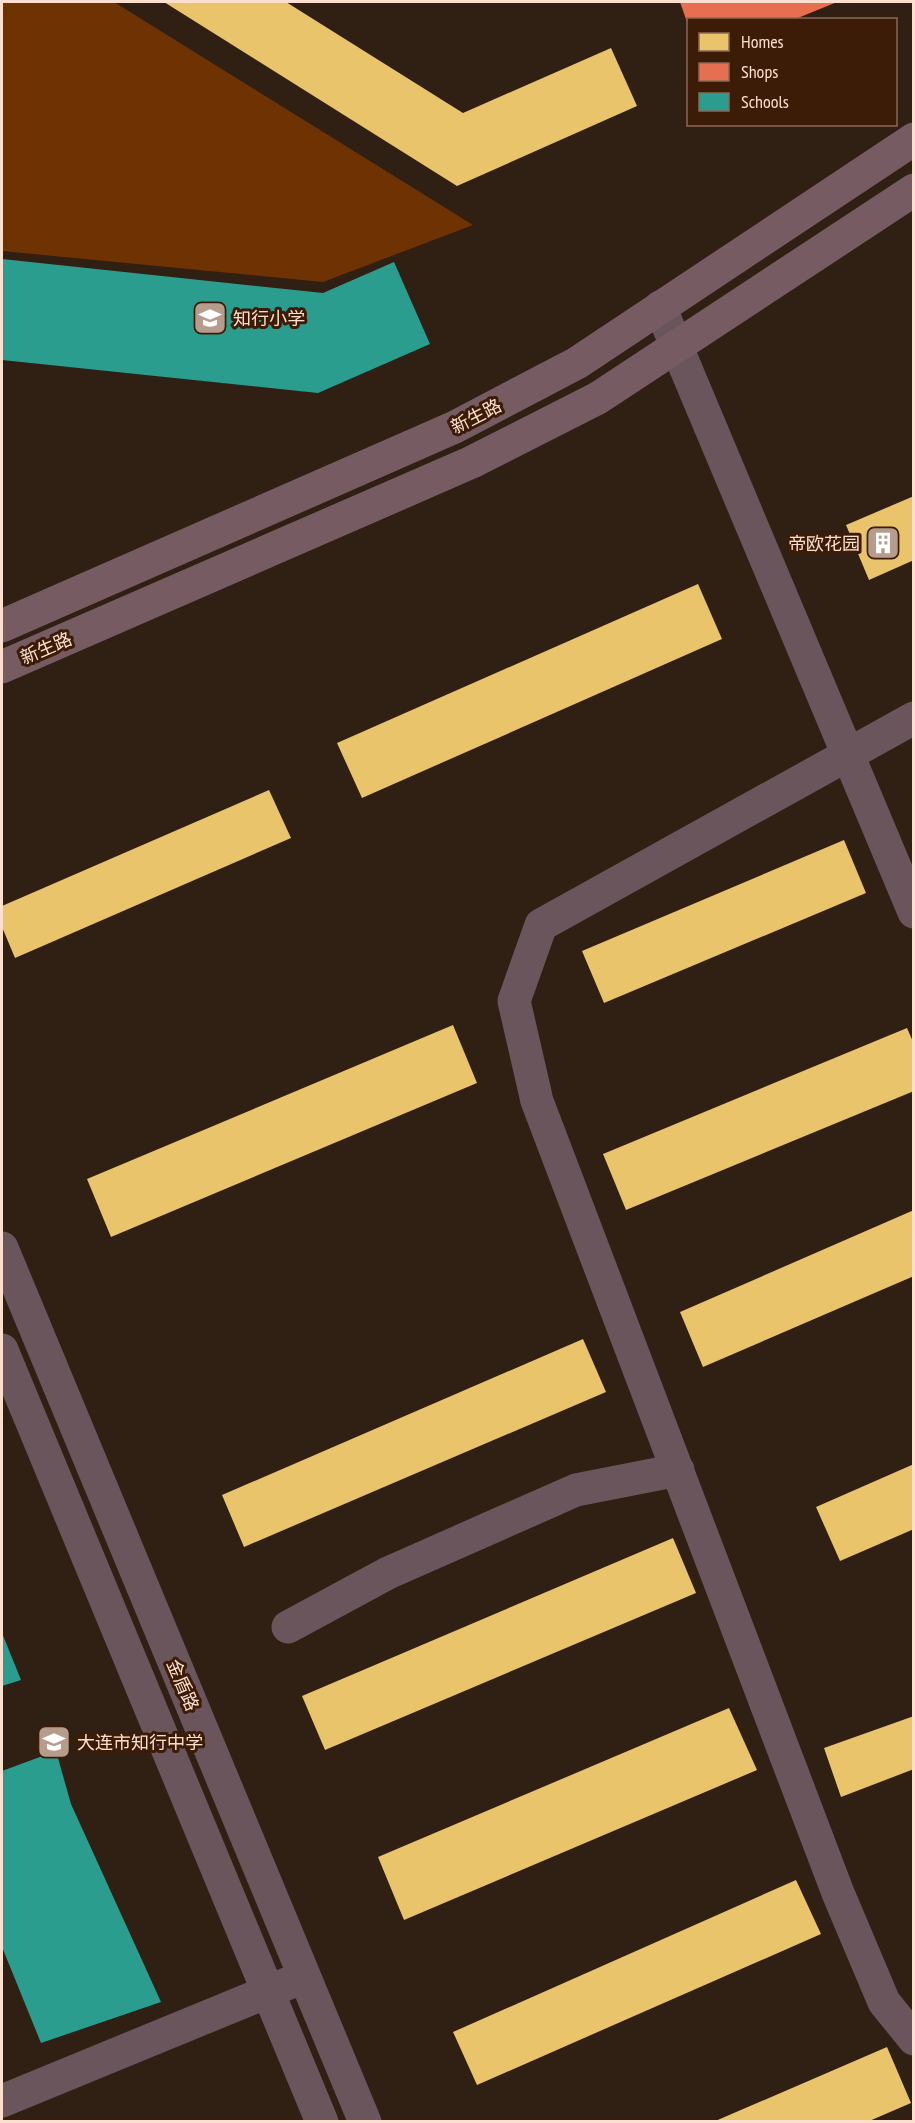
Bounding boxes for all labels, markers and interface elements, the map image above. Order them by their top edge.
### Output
legend [687,18,897,126]
text: Homes [741,30,784,53]
text: Shops [741,60,778,83]
text: Schools [741,90,789,113]
school or university icon: 知行小学 [192,300,228,336]
place label: 知行小学 [233,307,305,330]
street label: 新生路 [447,393,505,439]
building icon: 帝欧花园 [865,525,901,561]
place label: 帝欧花园 [788,532,860,555]
street label: 新生路 [17,627,75,669]
street label: 金盾路 [162,1656,204,1714]
school or university icon: 大连市知行中学 [36,1724,72,1760]
place label: 大连市知行中学 [77,1731,203,1754]

